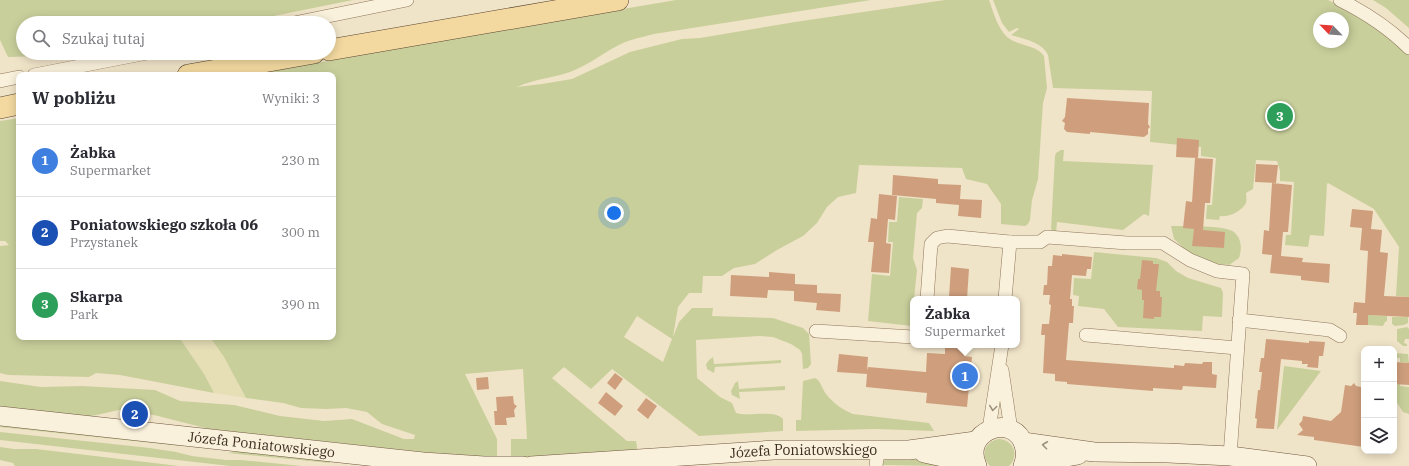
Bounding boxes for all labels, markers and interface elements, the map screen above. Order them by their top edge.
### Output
north arrow [1313,12,1349,48]
search box [16,16,336,60]
icon: search [30,27,52,49]
text: Szukaj tutaj [62,29,145,48]
text: W pobliżu [32,87,116,109]
text: Wyniki: 3 [262,90,320,107]
pin: 3 [1267,101,1293,131]
text: Żabka [70,143,116,162]
text: 1 [41,152,49,169]
text: 230 m [281,152,320,169]
text: Supermarket [70,162,151,179]
your location [604,203,624,223]
text: Poniatowskiego szkoła 06 [70,215,258,234]
text: 2 [41,224,49,241]
text: 300 m [281,224,320,241]
text: Przystanek [70,234,138,251]
text: Skarpa [70,287,123,306]
text: 3 [41,296,49,313]
text: 390 m [281,296,320,313]
popup [910,296,1020,348]
text: Żabka [925,304,970,323]
text: Park [70,306,98,323]
text: Supermarket [925,323,1005,340]
map controls [1361,346,1397,454]
button: + [1361,346,1397,382]
pin: 1 [952,361,978,391]
button: − [1361,382,1397,418]
pin: 2 [122,399,148,429]
one-way arrow [989,405,998,411]
button: layers [1361,418,1397,454]
street label: Józefa Poniatowskiego [187,428,336,461]
street label: Józefa Poniatowskiego [729,441,877,462]
one-way arrow [1042,441,1048,450]

